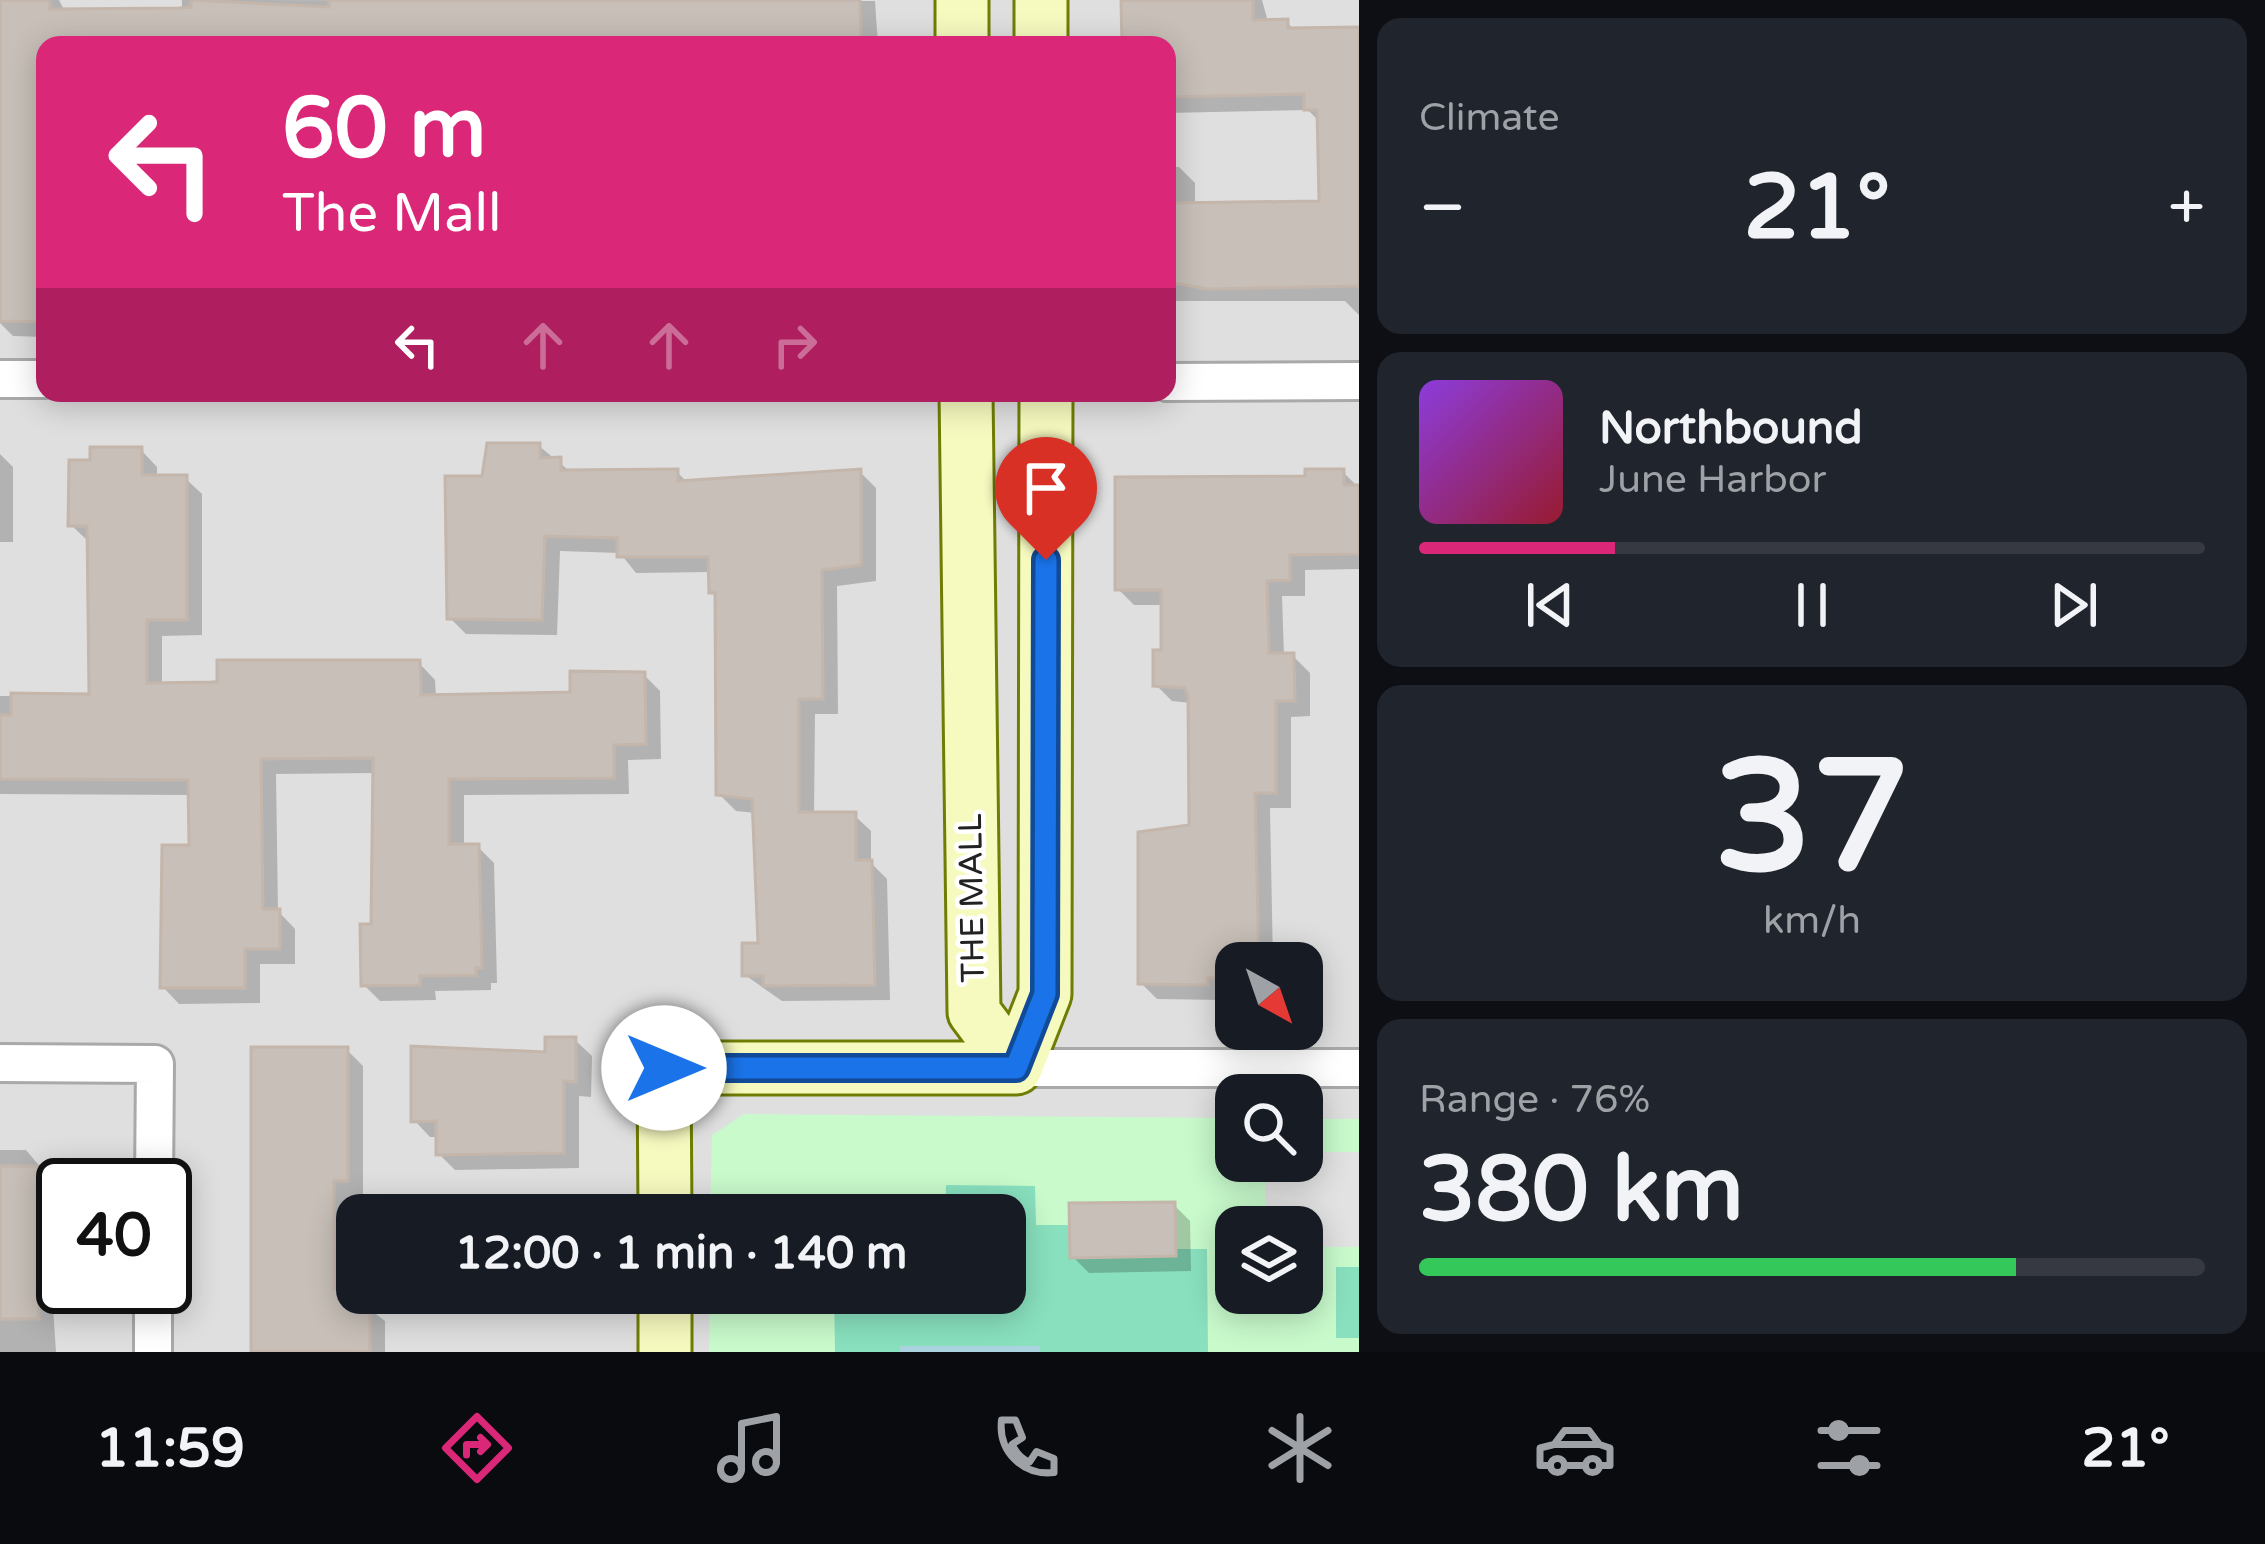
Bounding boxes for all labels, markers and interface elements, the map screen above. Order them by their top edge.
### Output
text: 60 m [282,79,486,180]
icon: left [84,84,240,240]
text: Climate [1419,94,1559,141]
text: 21° [1743,154,1890,263]
text: − [1419,168,1466,248]
text: + [2168,168,2205,248]
text: The Mall [282,181,501,246]
icon: left [384,312,450,378]
icon: ahead [510,312,576,378]
icon: ahead [636,312,702,378]
icon: right [762,312,828,378]
text: Northbound [1599,402,1863,456]
pin [995,437,1097,560]
icon: arrive [1013,455,1079,521]
text: June Harbor [1599,456,1826,503]
icon: previous [1517,572,1583,638]
icon: pause [1779,572,1845,638]
icon: next [2041,572,2107,638]
text: 37 [1714,725,1910,913]
street label: THE MALL [951,813,993,983]
text: km/h [1763,897,1861,944]
north arrow [1215,942,1323,1050]
map controls [1215,942,1323,1314]
position arrow [601,1005,727,1131]
button: search [1215,1074,1323,1182]
text: Range · 76% [1419,1076,1650,1123]
text: 380 km [1419,1136,1744,1245]
speed limit sign: 40 [36,1158,192,1314]
button: layers [1215,1206,1323,1314]
text: 12:00 · 1 min · 140 m [455,1227,907,1281]
icon: directions [435,1406,519,1490]
icon: music [710,1406,794,1490]
icon: phone [984,1406,1068,1490]
icon: climate [1258,1406,1342,1490]
icon: car [1533,1406,1617,1490]
icon: filters [1807,1406,1891,1490]
text: 11:59 [95,1416,245,1481]
text: 21° [2082,1416,2170,1481]

